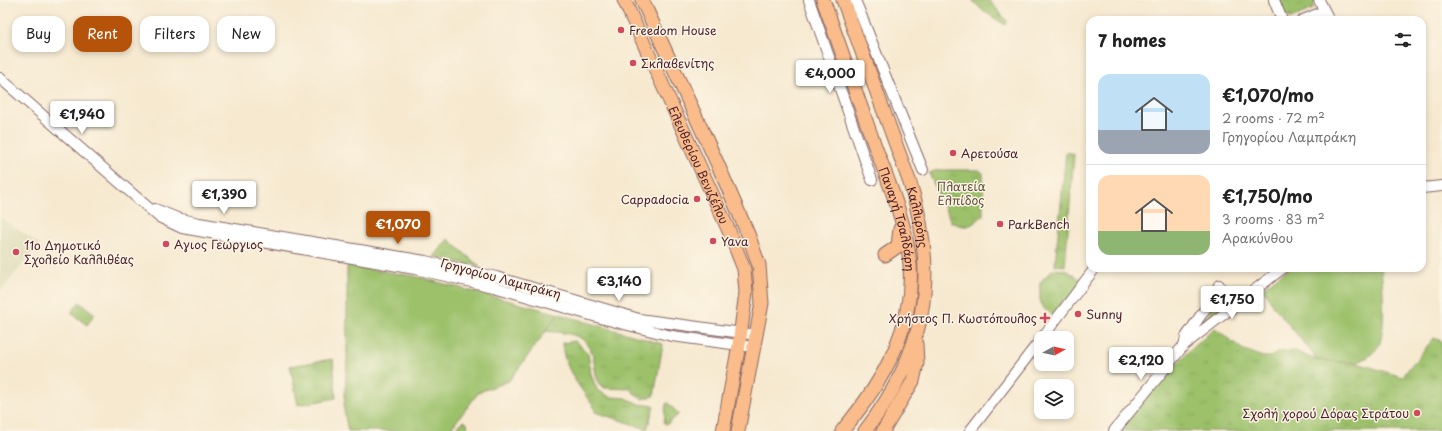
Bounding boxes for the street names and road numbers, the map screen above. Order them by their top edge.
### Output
street label: Ελευθερίου Βενιζέλου [664,103,734,227]
street label: Παναγή Τσαλδάρη [875,164,919,272]
street label: Καλλιρόης [903,184,933,249]
street label: Γρηγορίου Λαμπράκη [439,253,563,303]

